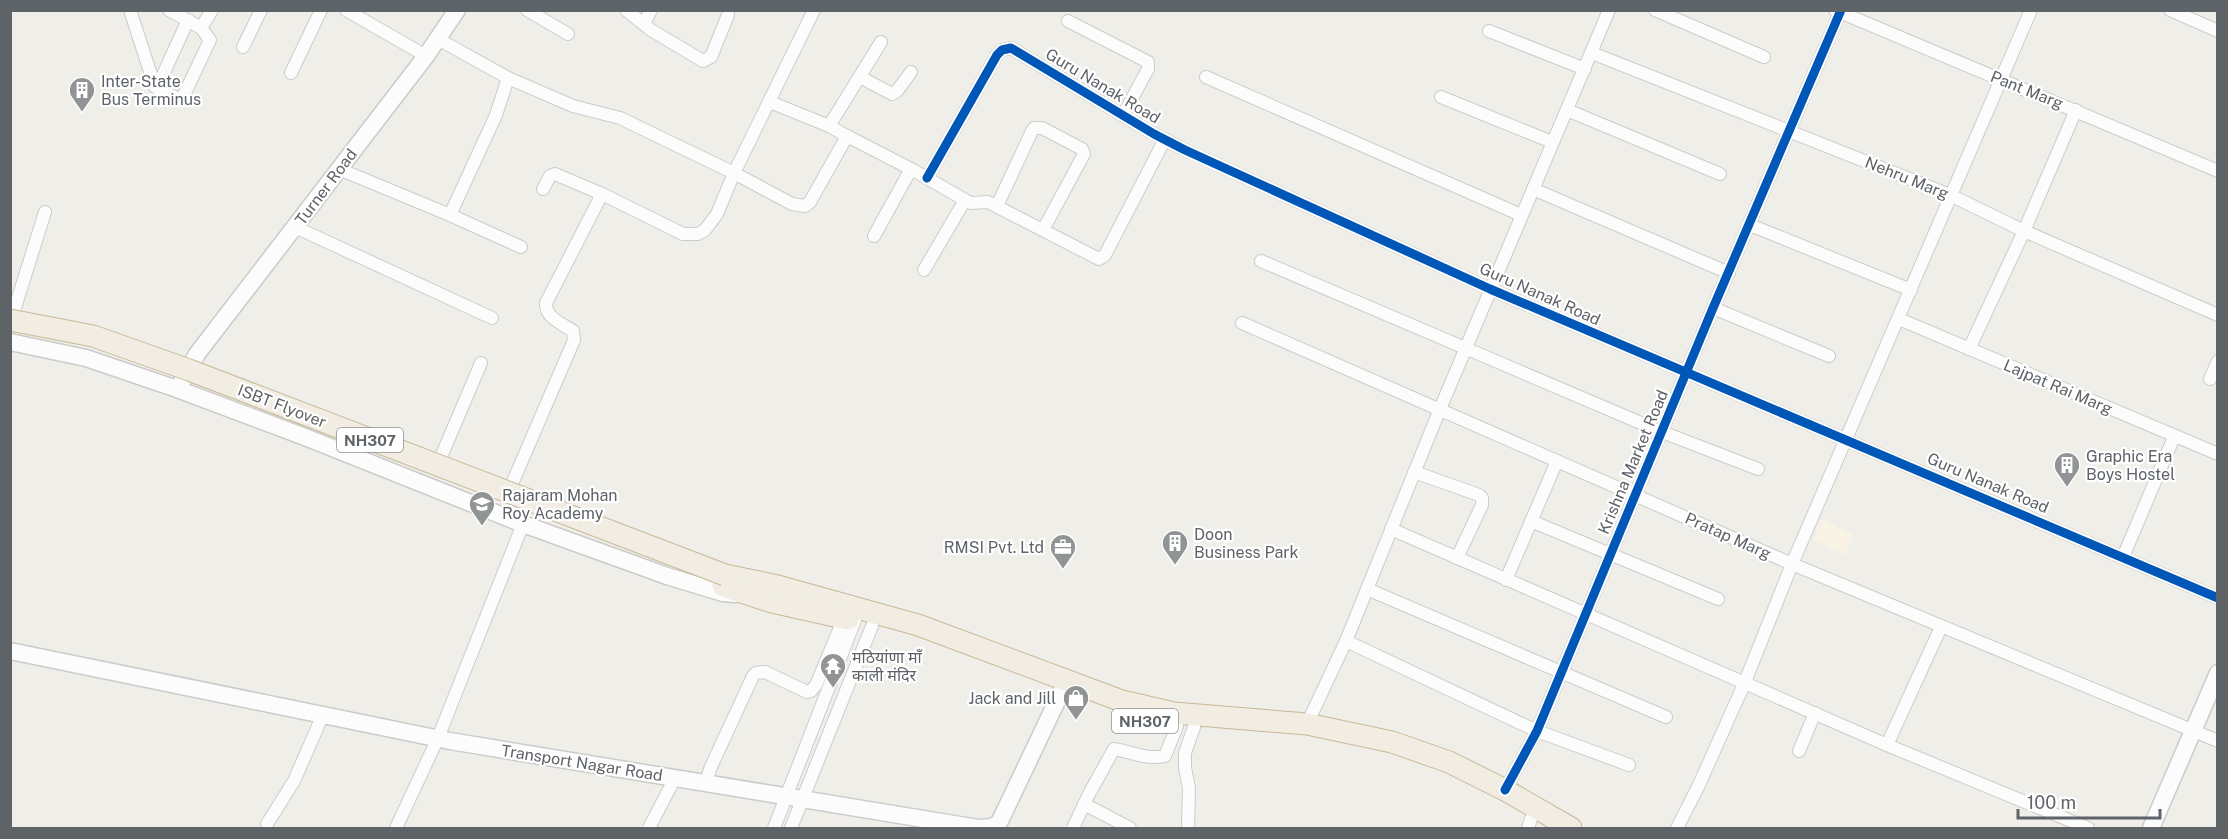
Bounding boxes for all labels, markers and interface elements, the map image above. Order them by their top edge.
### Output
street label: Guru Nanak Road [1042,44,1164,128]
street label: Pant Marg [1988,67,2066,113]
place label: Inter-State Bus Terminus [101,72,201,109]
building icon: Inter-State Bus Terminus [67,75,97,113]
street label: Turner Road [291,145,361,229]
street label: Nehru Marg [1862,153,1952,203]
street label: Guru Nanak Road [1477,259,1603,329]
street label: Lajpat Rai Marg [2001,356,2115,419]
street label: ISBT Flyover [235,380,329,432]
street label: Krishna Market Road [1594,387,1672,537]
road number: NH307 [337,428,403,452]
place label: Graphic Era Boys Hostel [2086,447,2175,484]
street label: Guru Nanak Road [1924,449,2052,517]
building icon: Graphic Era Boys Hostel [2052,450,2082,488]
place label: Rajaram Mohan Roy Academy [502,486,617,523]
school or university icon: Rajaram Mohan Roy Academy [467,489,497,527]
street label: Pratap Marg [1682,509,1774,563]
place label: Doon Business Park [1194,525,1299,562]
building icon: Doon Business Park [1160,528,1190,566]
office icon: RMSI Pvt. Ltd [1048,532,1078,570]
place label: RMSI Pvt. Ltd [944,538,1044,557]
place label: मठियांणा माँ काली मंदिर [852,648,923,685]
temple icon: मठियांणा माँ काली मंदिर [818,651,848,689]
shop icon: Jack and Jill [1061,683,1091,721]
place label: Jack and Jill [968,689,1056,708]
road number: NH307 [1112,709,1178,733]
street label: Transport Nagar Road [500,741,664,785]
scale bar [2018,782,2160,820]
text: 100 m [2027,792,2076,813]

